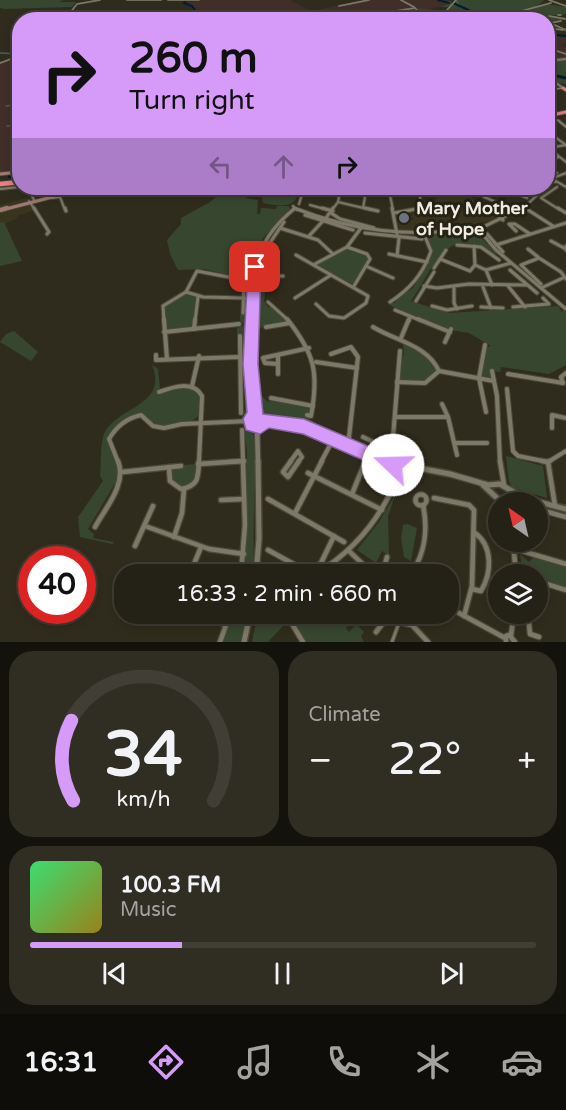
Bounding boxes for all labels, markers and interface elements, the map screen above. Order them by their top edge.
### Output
text: 260 m [129,33,258,84]
icon: right [30,36,108,114]
text: Turn right [129,84,255,117]
icon: left [204,150,237,183]
icon: ahead [267,150,300,183]
icon: right [330,150,363,183]
place label: Mary Mother of Hope [416,197,529,240]
marker: Mary Mother of Hope [397,211,411,225]
pin [229,241,280,292]
icon: arrive [238,250,271,283]
position arrow [361,433,425,497]
north arrow [488,492,548,552]
map controls [488,492,548,624]
speed limit sign: 40 [18,546,96,624]
button: layers [488,564,548,624]
text: 16:33 · 2 min · 660 m [176,581,397,607]
text: Climate [309,703,381,727]
text: 34 [105,718,183,793]
text: 22° [388,733,461,787]
text: − [309,741,332,780]
text: + [517,741,536,780]
text: km/h [117,786,171,812]
text: 100.3 FM [120,872,221,898]
text: Music [120,898,176,922]
icon: previous [98,957,131,990]
icon: pause [266,957,299,990]
icon: next [435,957,468,990]
icon: directions [145,1041,187,1083]
icon: music [234,1041,276,1083]
icon: phone [323,1041,365,1083]
icon: climate [412,1041,454,1083]
icon: car [501,1041,543,1083]
text: 16:31 [23,1046,98,1079]

